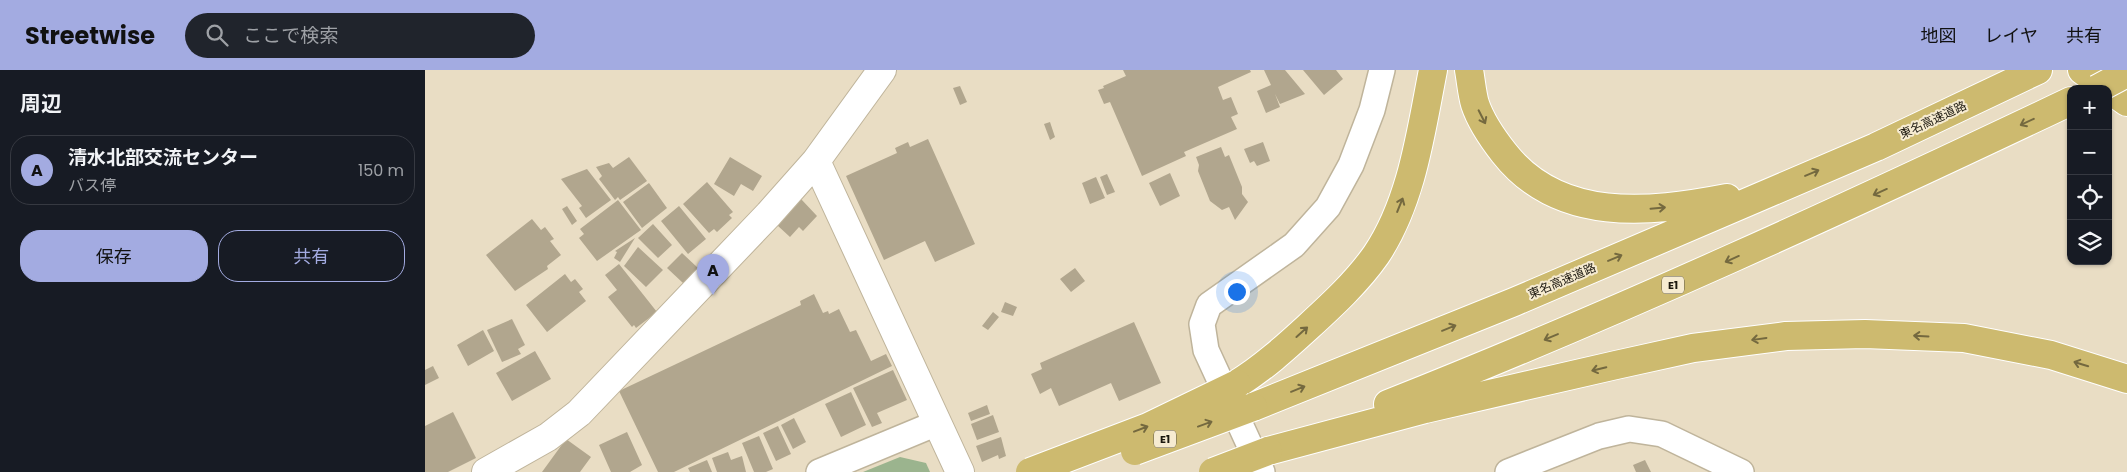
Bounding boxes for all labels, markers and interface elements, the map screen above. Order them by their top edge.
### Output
search box [185,13,535,58]
text: Streetwise [25,19,155,52]
icon: search [203,21,231,49]
text: ここで検索 [243,22,338,49]
text: 地図 [1921,23,1957,48]
text: レイヤ [1985,23,2038,48]
text: 共有 [2066,23,2102,48]
map controls [2067,85,2112,265]
button: + [2067,85,2112,130]
text: 周辺 [20,89,62,118]
street label: 東名高速道路 [1897,97,1969,142]
one-way arrow [1478,109,1487,124]
one-way arrow [2020,118,2035,128]
button: − [2067,130,2112,175]
text: 清水北部交流センター [68,144,258,171]
text: A [31,159,43,182]
text: 150 m [358,159,404,182]
one-way arrow [1804,168,1819,178]
text: バス停 [68,174,116,197]
button: locate [2067,175,2112,220]
one-way arrow [1873,187,1888,197]
one-way arrow [1396,198,1405,213]
one-way arrow [1650,203,1666,212]
button: layers [2067,220,2112,265]
button: 保存 [20,230,208,282]
button: 共有 [218,230,405,282]
one-way arrow [1607,253,1622,263]
pin: A [697,254,729,295]
one-way arrow [1725,255,1740,264]
street label: 東名高速道路 [1525,259,1598,302]
road number: E1 [1662,276,1684,294]
your location [1224,279,1250,305]
one-way arrow [1441,323,1456,332]
one-way arrow [1296,326,1309,338]
one-way arrow [1913,331,1930,341]
one-way arrow [1544,333,1559,343]
one-way arrow [1751,335,1767,345]
one-way arrow [2073,359,2089,369]
one-way arrow [1592,365,1608,374]
one-way arrow [1290,383,1305,393]
one-way arrow [1197,419,1212,429]
one-way arrow [1133,424,1148,433]
road number: E1 [1154,430,1176,448]

